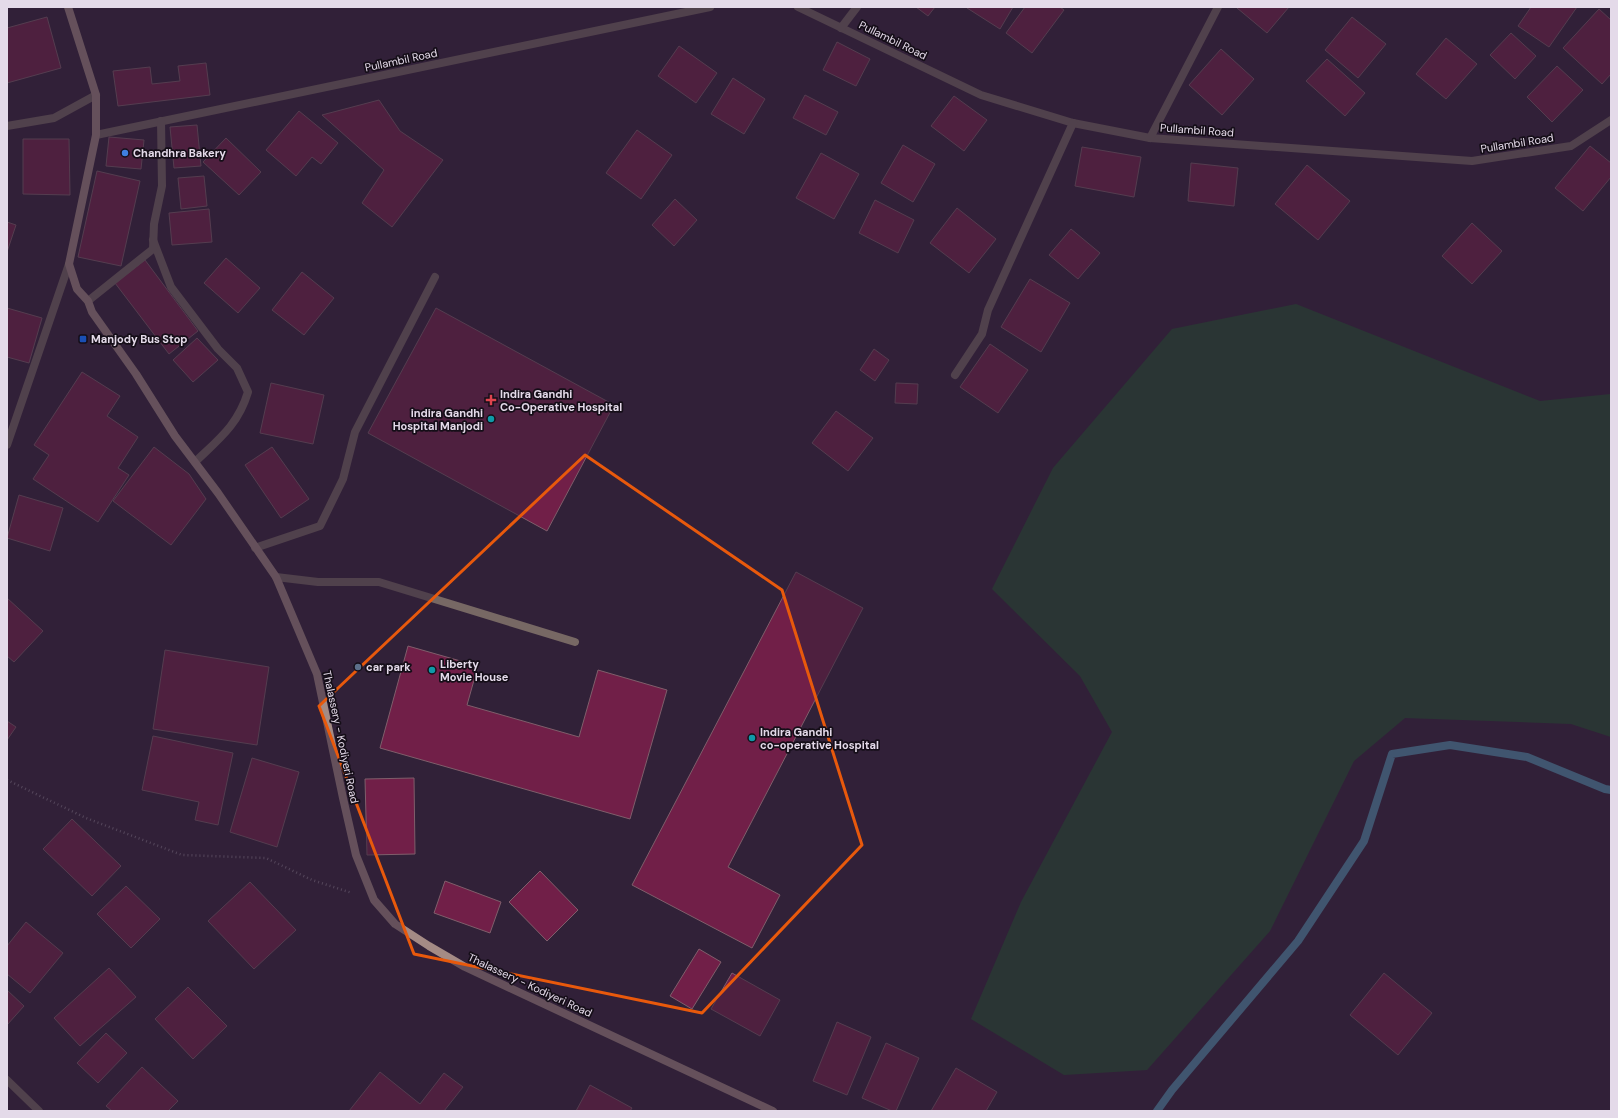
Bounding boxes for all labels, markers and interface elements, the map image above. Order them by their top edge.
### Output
street label: Pullambil Road [857,18,929,63]
street label: Pullambil Road [363,45,439,75]
street label: Pullambil Road [1160,120,1234,140]
street label: Pullambil Road [1479,130,1555,156]
place label: Chandhra Bakery [133,146,226,160]
marker: Chandhra Bakery [120,148,130,158]
place label: Manjody Bus Stop [91,332,188,346]
marker: Manjody Bus Stop [78,334,88,344]
place label: Indira Gandhi Co-Operative Hospital [500,387,622,414]
marker: Indira Gandhi Co-Operative Hospital [485,394,497,406]
place label: indira Gandhi Hospital Manjodi [393,406,483,433]
marker: indira Gandhi Hospital Manjodi [486,414,496,424]
place label: Liberty Movie House [440,657,509,684]
place label: car park [366,660,411,674]
marker: car park [353,662,363,672]
marker: Liberty Movie House [427,665,437,675]
street label: Thalassery - Kodiyeri Road [320,669,362,805]
place label: Indira Gandhi co-operative Hospital [760,725,879,752]
marker: Indira Gandhi co-operative Hospital [747,733,757,743]
street label: Thalassery - Kodiyeri Road [466,950,594,1020]

